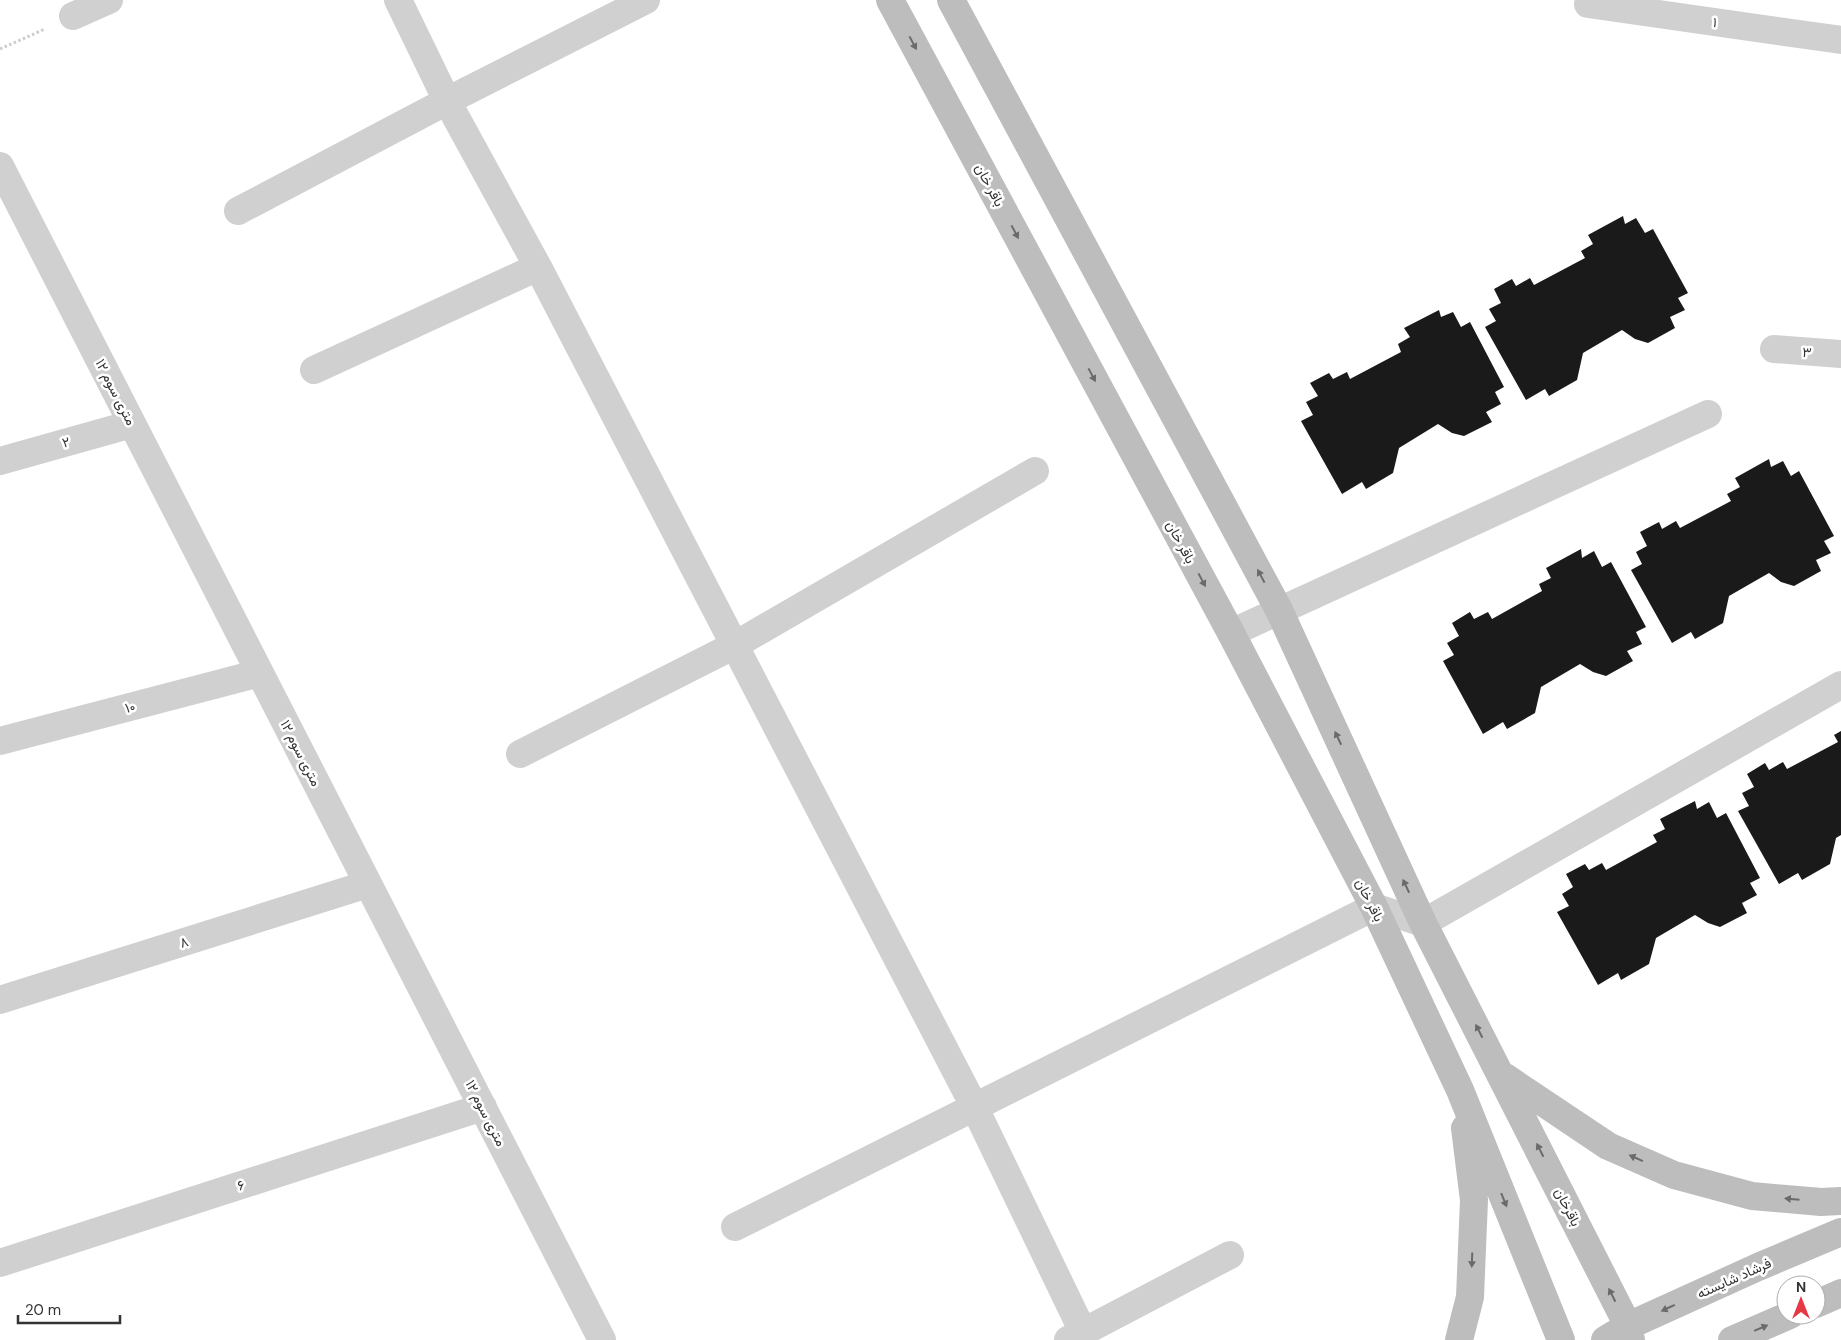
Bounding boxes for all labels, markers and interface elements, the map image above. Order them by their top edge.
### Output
street label: ۱ [1712,13,1718,31]
one-way arrow [909,36,917,50]
street label: باقر خان [971,161,1009,209]
one-way arrow [1011,225,1019,240]
street label: ۳ [1802,343,1812,361]
street label: ۱۲ متری سوم [92,356,140,428]
one-way arrow [1088,368,1096,383]
street label: ۲ [60,432,72,452]
street label: باقر خان [1162,518,1200,566]
one-way arrow [1257,568,1265,583]
one-way arrow [1198,573,1206,587]
street label: ۱۰ [123,697,137,717]
street label: ۱۲ متری سوم [277,717,325,789]
one-way arrow [1334,731,1342,745]
street label: باقر خان [1352,875,1388,925]
one-way arrow [1402,879,1410,893]
street label: ۸ [177,932,191,952]
one-way arrow [1475,1024,1483,1038]
street label: ۱۲ متری سوم [462,1077,510,1149]
one-way arrow [1535,1143,1543,1157]
one-way arrow [1629,1154,1643,1162]
street label: ۶ [235,1175,247,1195]
street label: باقرخان [1551,1185,1585,1229]
one-way arrow [1500,1193,1508,1208]
one-way arrow [1784,1195,1800,1203]
one-way arrow [1467,1252,1475,1268]
street label: فرشاد شایسته [1694,1254,1774,1302]
north arrow [1776,1275,1826,1325]
text: N [1796,1278,1806,1296]
one-way arrow [1608,1288,1616,1302]
scale bar [18,1292,120,1324]
text: 20 m [25,1300,61,1320]
one-way arrow [1661,1304,1675,1312]
one-way arrow [1754,1323,1768,1331]

